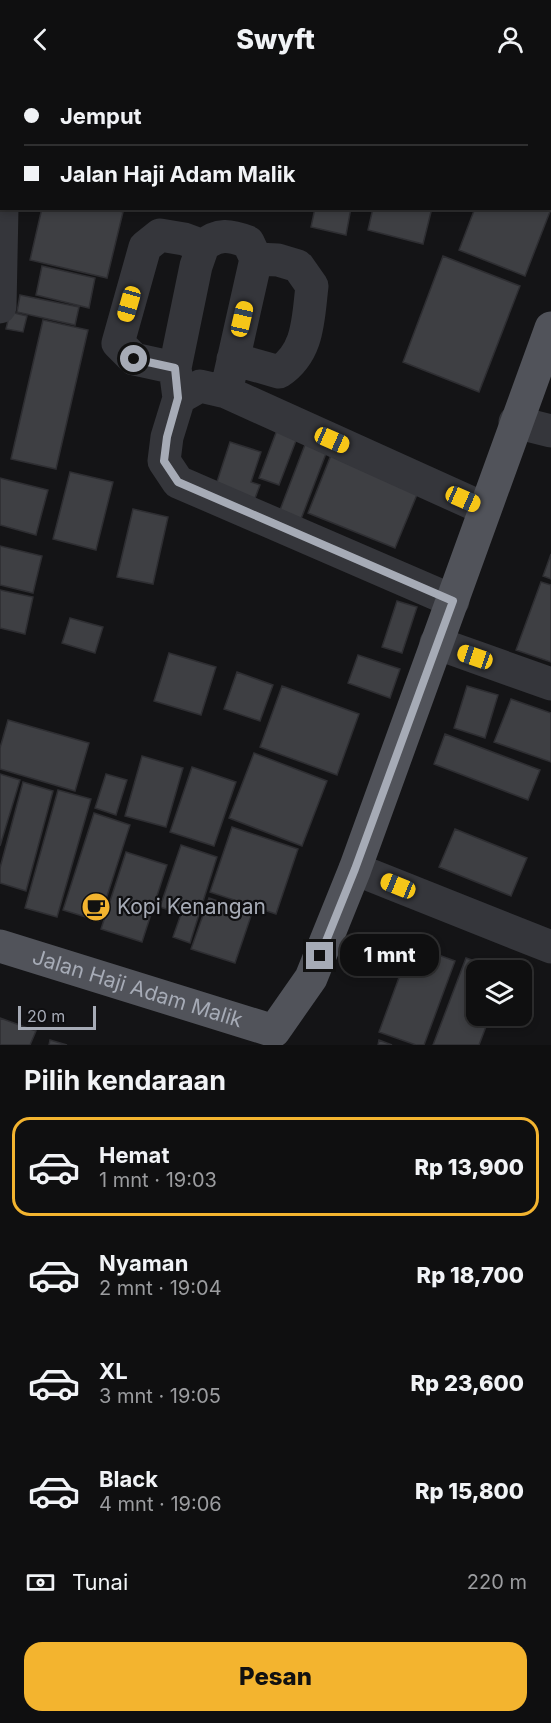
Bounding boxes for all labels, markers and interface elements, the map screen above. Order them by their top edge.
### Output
icon: back [24,23,57,56]
text: Swyft [236,23,315,56]
icon: person [494,23,527,56]
text: Jemput [60,103,142,129]
text: Jalan Haji Adam Malik [60,161,295,187]
car [115,284,143,324]
car [229,299,255,339]
route start [120,345,147,372]
car [312,424,352,456]
car [443,483,483,515]
car [455,643,495,671]
car [378,871,418,901]
cafe icon: Kopi Kenangan [80,891,112,923]
place label: Kopi Kenangan [117,894,266,919]
callout: 1 mnt [341,935,440,977]
route end [306,942,333,969]
text: 1 mnt [363,943,416,967]
street label: Jalan Haji Adam Malik [30,944,246,1033]
map controls [466,960,532,1026]
button: layers [466,960,532,1026]
scale bar [18,1003,96,1031]
text: 20 m [27,1006,65,1026]
text: Pilih kendaraan [24,1064,226,1097]
icon: car [27,1140,81,1194]
text: Hemat [99,1142,169,1168]
text: Rp 13,900 [414,1154,524,1180]
text: 1 mnt · 19:03 [99,1168,217,1192]
icon: car [27,1248,81,1302]
text: Nyaman [99,1250,188,1276]
text: Rp 18,700 [417,1262,524,1288]
text: 2 mnt · 19:04 [99,1276,222,1300]
icon: car [27,1356,81,1410]
text: XL [99,1358,128,1384]
text: Rp 23,600 [410,1370,524,1396]
text: 3 mnt · 19:05 [99,1384,221,1408]
icon: car [27,1464,81,1518]
text: Black [99,1466,158,1492]
text: Rp 15,800 [415,1478,524,1504]
text: 4 mnt · 19:06 [99,1492,222,1516]
icon: cash [24,1566,57,1599]
text: Tunai [72,1569,128,1595]
text: 220 m [467,1570,527,1594]
button: Pesan [24,1642,527,1711]

